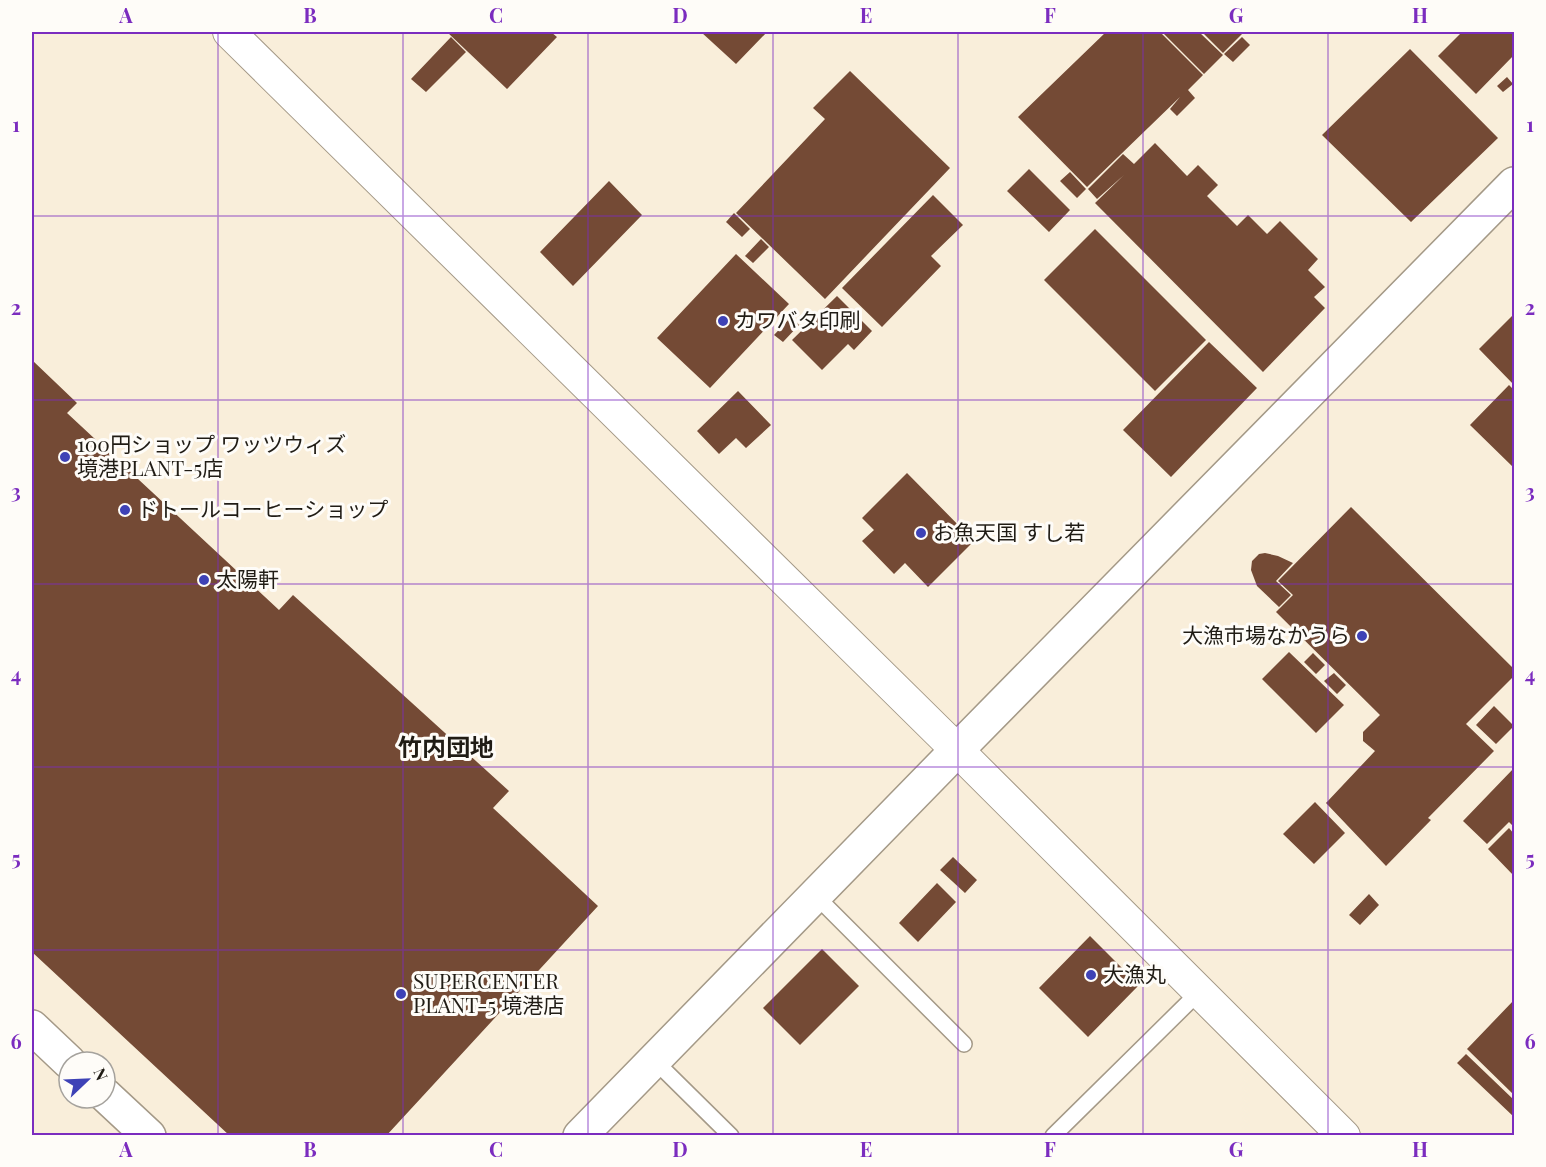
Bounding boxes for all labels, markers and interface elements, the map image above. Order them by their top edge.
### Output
text: A [118,1,133,28]
text: B [303,1,317,28]
text: C [489,1,503,28]
text: D [672,1,688,28]
text: E [860,1,872,28]
text: F [1044,1,1056,28]
text: G [1229,1,1244,28]
text: H [1412,1,1428,28]
text: 1 [12,110,20,137]
text: 1 [1526,110,1534,137]
text: 2 [11,293,21,320]
text: 2 [1525,293,1535,320]
place label: カワバタ印刷 [735,305,861,333]
marker: カワバタ印刷 [716,314,730,328]
place label: 100円ショップ ワッツウィズ 境港PLANT-5店 [77,429,346,481]
marker: 100円ショップ ワッツウィズ 境港PLANT-5店 [58,450,72,464]
text: 3 [11,477,21,504]
text: 3 [1525,477,1535,504]
place label: ドトールコーヒーショップ [137,494,388,522]
marker: ドトールコーヒーショップ [118,503,132,517]
place label: お魚天国 すし若 [933,517,1085,545]
marker: お魚天国 すし若 [914,526,928,540]
place label: 太陽軒 [216,564,279,592]
marker: 太陽軒 [197,573,211,587]
place label: 大漁市場なかうら [1182,620,1350,648]
marker: 大漁市場なかうら [1355,629,1369,643]
text: 4 [11,660,21,687]
text: 4 [1525,660,1535,687]
district label: 竹内団地 [398,730,494,762]
text: 5 [11,844,21,871]
text: 5 [1525,844,1535,871]
place label: 大漁丸 [1103,959,1166,987]
place label: SUPERCENTER PLANT-5 境港店 [413,966,564,1018]
marker: 大漁丸 [1084,968,1098,982]
marker: SUPERCENTER PLANT-5 境港店 [394,987,408,1001]
text: 6 [10,1027,22,1054]
text: 6 [1524,1027,1536,1054]
north arrow [57,1050,117,1110]
text: N [89,1065,113,1084]
text: A [118,1135,133,1162]
text: B [303,1135,317,1162]
text: C [489,1135,503,1162]
text: D [672,1135,688,1162]
text: E [860,1135,872,1162]
text: F [1044,1135,1056,1162]
text: G [1229,1135,1244,1162]
text: H [1412,1135,1428,1162]

